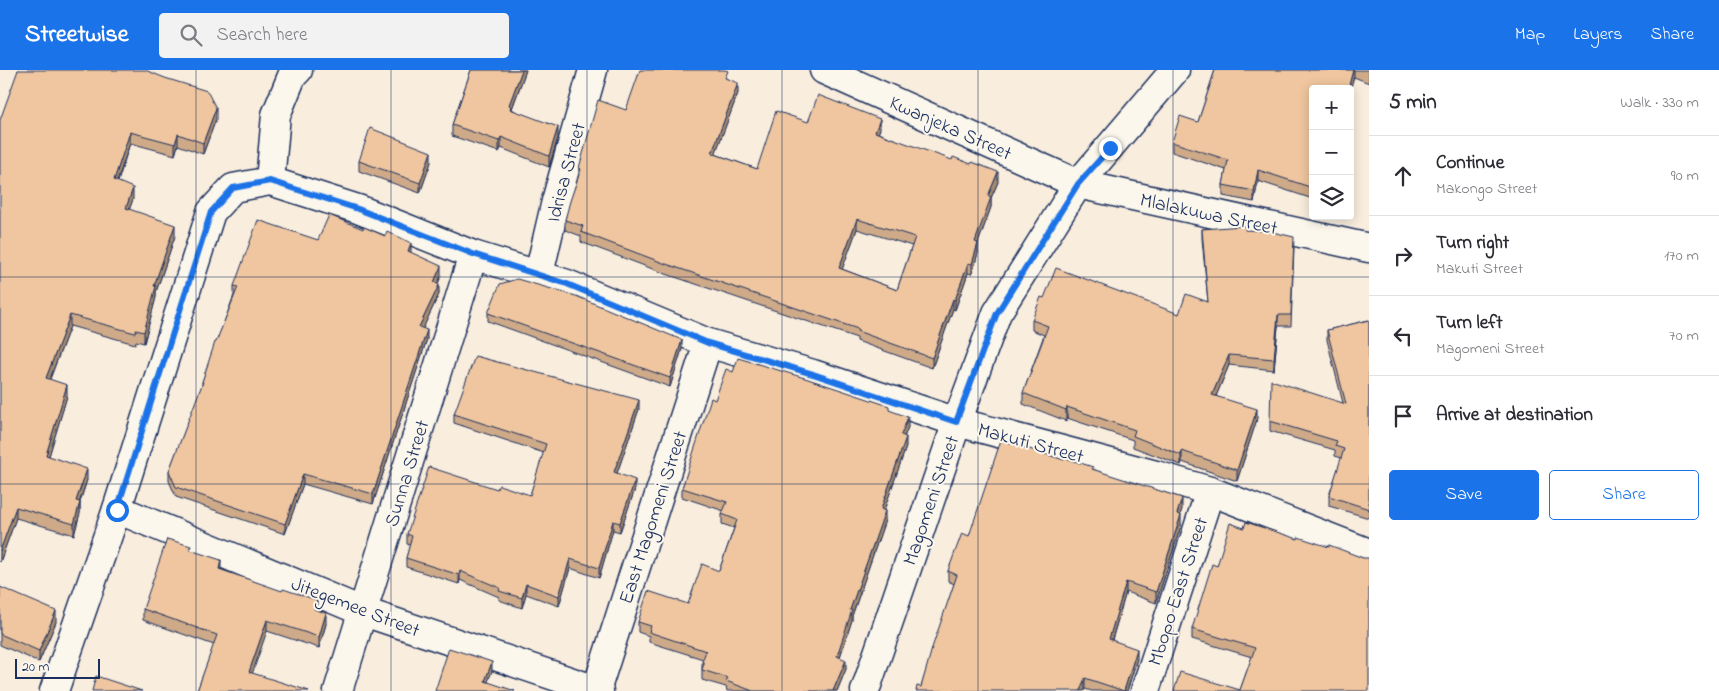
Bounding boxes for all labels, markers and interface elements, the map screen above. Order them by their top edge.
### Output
search box [159,13,509,58]
text: Streetwise [25,18,129,53]
icon: search [177,21,205,49]
text: Search here [217,22,308,49]
text: Map [1515,22,1545,48]
text: Layers [1573,22,1623,48]
text: Share [1651,22,1694,48]
map controls [1309,85,1354,220]
button: + [1309,85,1354,130]
text: 5 min [1389,88,1437,118]
street label: Kwanjeka Street [884,89,1016,169]
text: Walk · 330 m [1620,91,1699,115]
street label: Idrisa Street [540,119,595,226]
button: − [1309,130,1354,175]
route end [1099,137,1122,160]
text: Continue [1436,150,1504,177]
icon: ahead [1389,162,1417,190]
text: 90 m [1671,164,1699,188]
button: layers [1309,175,1354,220]
text: Makongo Street [1436,177,1537,201]
street label: Mlalakuwa Street [1137,187,1280,244]
text: Turn right [1436,230,1509,257]
icon: right [1389,242,1417,270]
text: 170 m [1664,244,1699,268]
text: Makuti Street [1436,257,1523,281]
text: Turn left [1436,310,1503,337]
icon: left [1389,322,1417,350]
text: 70 m [1669,324,1699,348]
text: Magomeni Street [1436,337,1545,361]
icon: arrive [1389,402,1417,430]
text: Arrive at destination [1436,402,1593,429]
street label: Makuti Street [974,416,1087,473]
street label: Sunna Street [378,417,438,531]
street label: East Magomeni Street [613,427,697,608]
street label: Magomeni Street [897,432,969,570]
button: Save [1389,470,1539,520]
button: Share [1549,470,1699,520]
route start [106,499,129,522]
street label: Mbopo East Street [1142,514,1217,670]
street label: Jitegemee Street [286,570,424,647]
scale bar [15,656,100,679]
text: 20 m [22,657,49,678]

